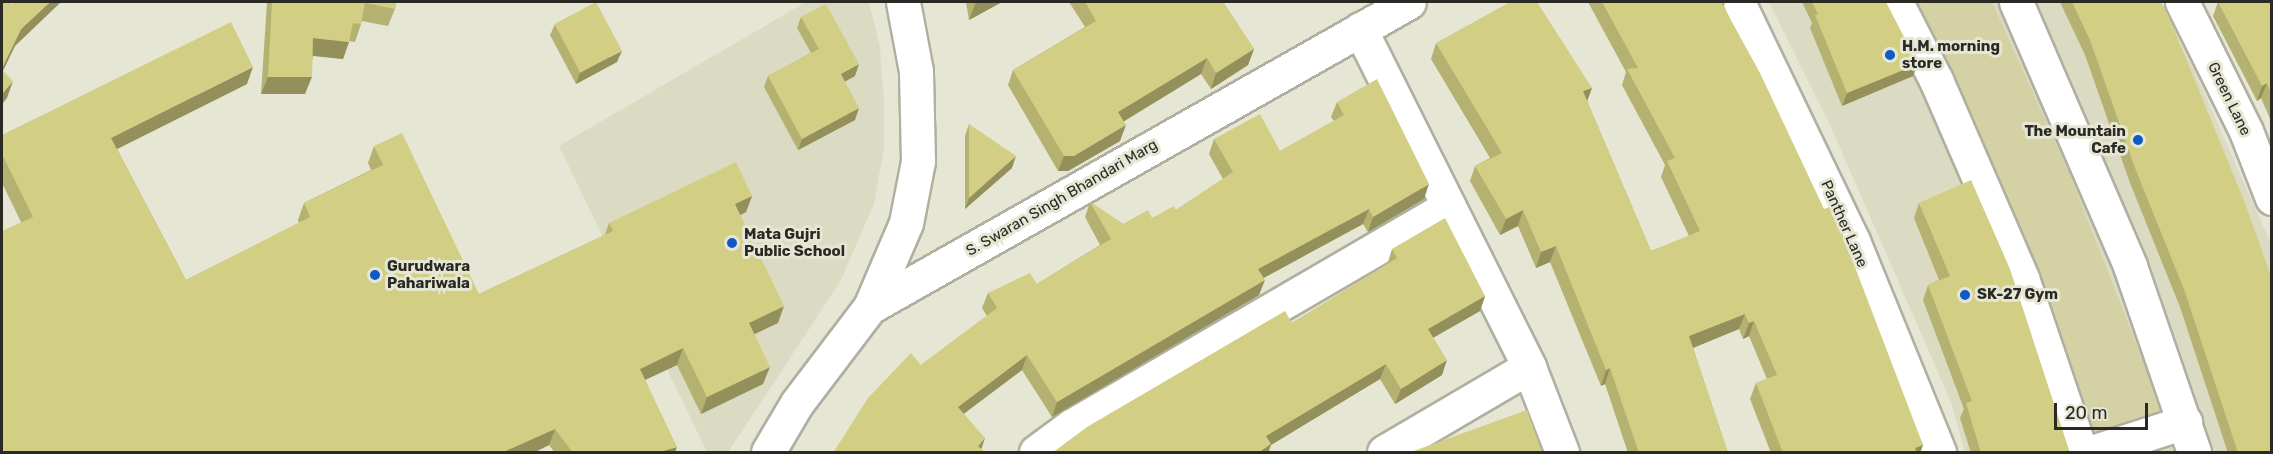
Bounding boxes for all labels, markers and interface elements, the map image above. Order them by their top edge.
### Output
place label: H.M. morning store [1902,37,2000,72]
marker: H.M. morning store [1883,48,1897,62]
street label: Green Lane [2203,59,2255,139]
place label: The Mountain Cafe [2024,122,2126,157]
marker: The Mountain Cafe [2131,133,2145,147]
street label: S. Swaran Singh Bhandari Marg [963,136,1161,260]
street label: Panther Lane [1817,178,1871,270]
place label: Mata Gujri Public School [744,225,845,260]
marker: Mata Gujri Public School [725,236,739,250]
place label: Gurudwara Pahariwala [387,257,470,292]
marker: Gurudwara Pahariwala [368,268,382,282]
place label: SK-27 Gym [1977,286,2058,304]
marker: SK-27 Gym [1958,288,1972,302]
scale bar [2057,391,2152,429]
text: 20 m [2065,402,2107,424]

